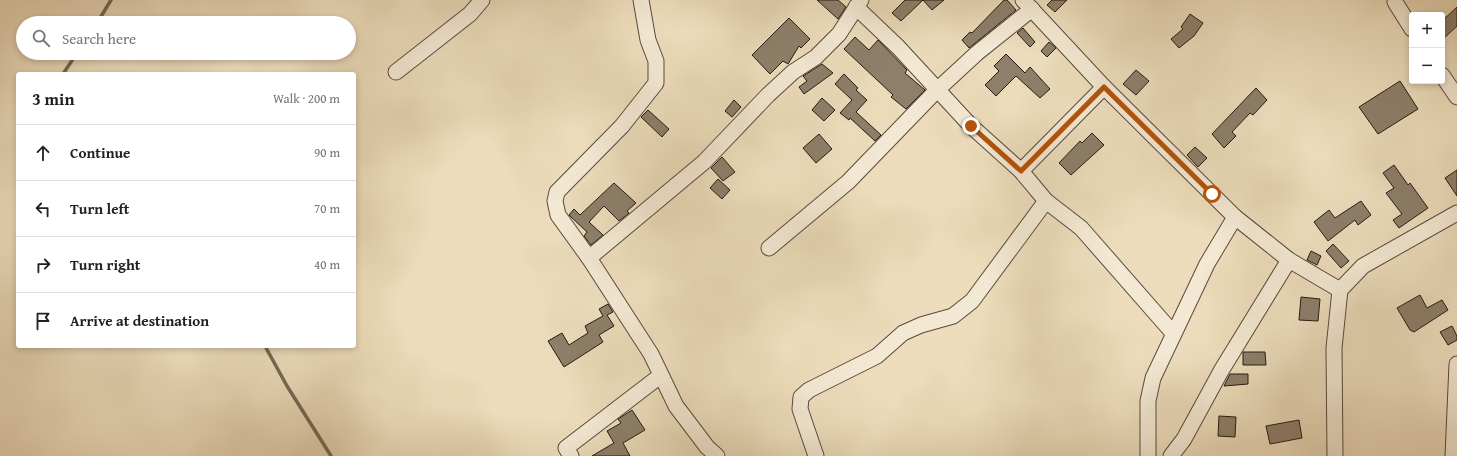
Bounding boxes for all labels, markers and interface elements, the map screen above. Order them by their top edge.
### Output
map controls [1409,12,1445,84]
button: + [1409,12,1445,48]
search box [16,16,356,60]
icon: search [30,27,52,49]
text: Search here [62,28,136,49]
button: − [1409,48,1445,84]
text: 3 min [32,86,74,111]
text: Walk · 200 m [273,89,340,108]
route end [962,117,980,135]
icon: ahead [32,142,54,164]
text: Continue [70,142,131,163]
text: 90 m [314,143,340,162]
route start [1203,185,1221,203]
icon: left [32,198,54,220]
text: Turn left [70,198,129,219]
text: 70 m [314,199,340,218]
icon: right [32,254,54,276]
text: Turn right [70,254,141,275]
text: 40 m [314,255,340,274]
icon: arrive [32,310,54,332]
text: Arrive at destination [70,310,209,331]

